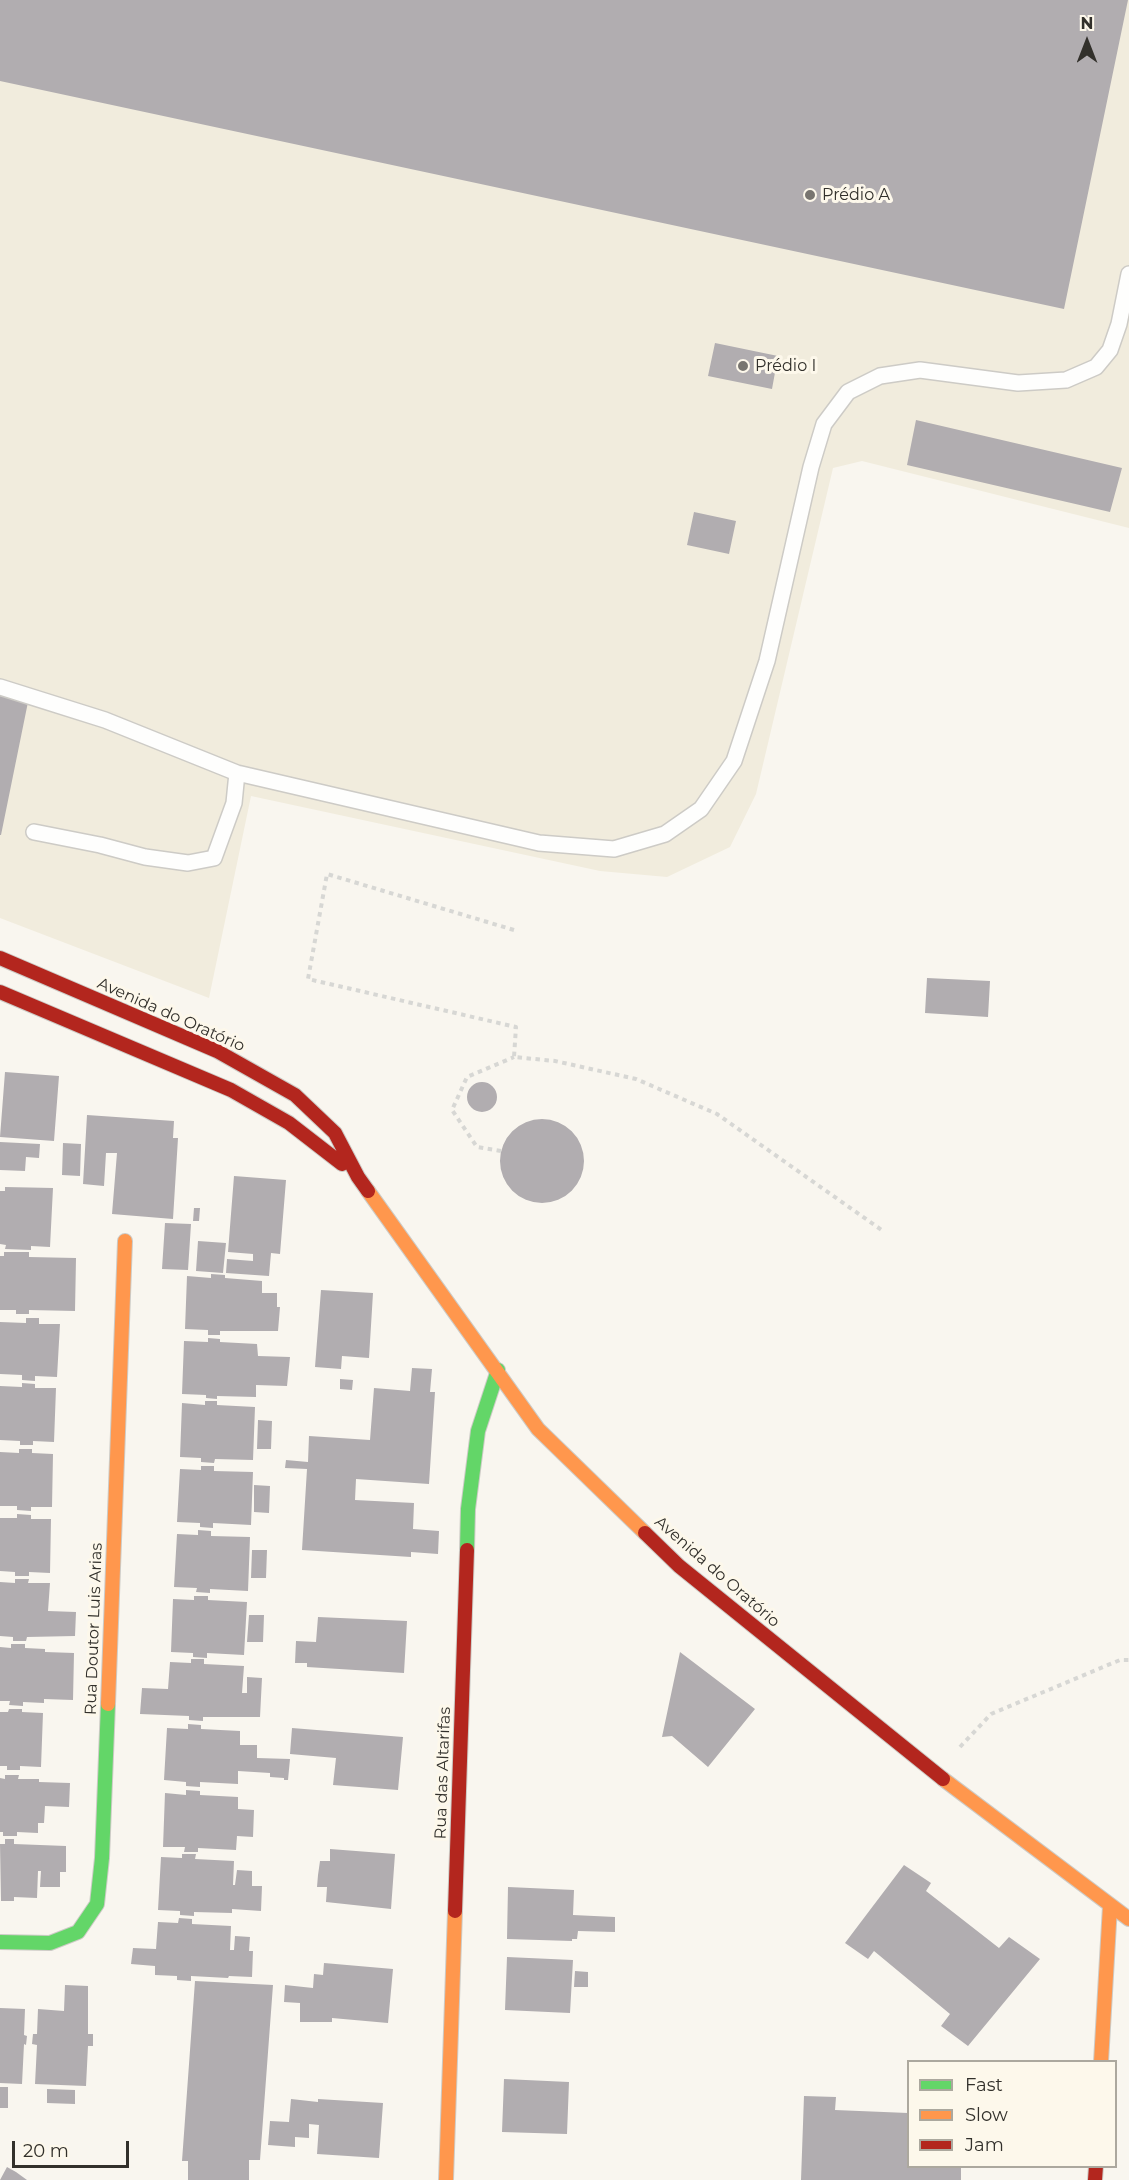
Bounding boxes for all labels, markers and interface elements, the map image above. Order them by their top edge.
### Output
north arrow [1057,12,1117,72]
text: N [1081,14,1093,33]
place label: Prédio A [822,185,890,205]
marker: Prédio A [803,188,817,202]
place label: Prédio I [755,356,816,376]
marker: Prédio I [736,359,750,373]
street label: Avenida do Oratório [94,974,248,1056]
street label: Avenida do Oratório [651,1512,783,1632]
street label: Rua Doutor Luis Arias [81,1542,107,1716]
street label: Rua das Altarifas [431,1706,455,1840]
legend [907,2060,1117,2168]
text: Fast [965,2074,1003,2096]
text: Slow [965,2104,1008,2126]
scale bar [15,2129,132,2167]
text: Jam [965,2134,1004,2156]
text: 20 m [23,2140,69,2162]

